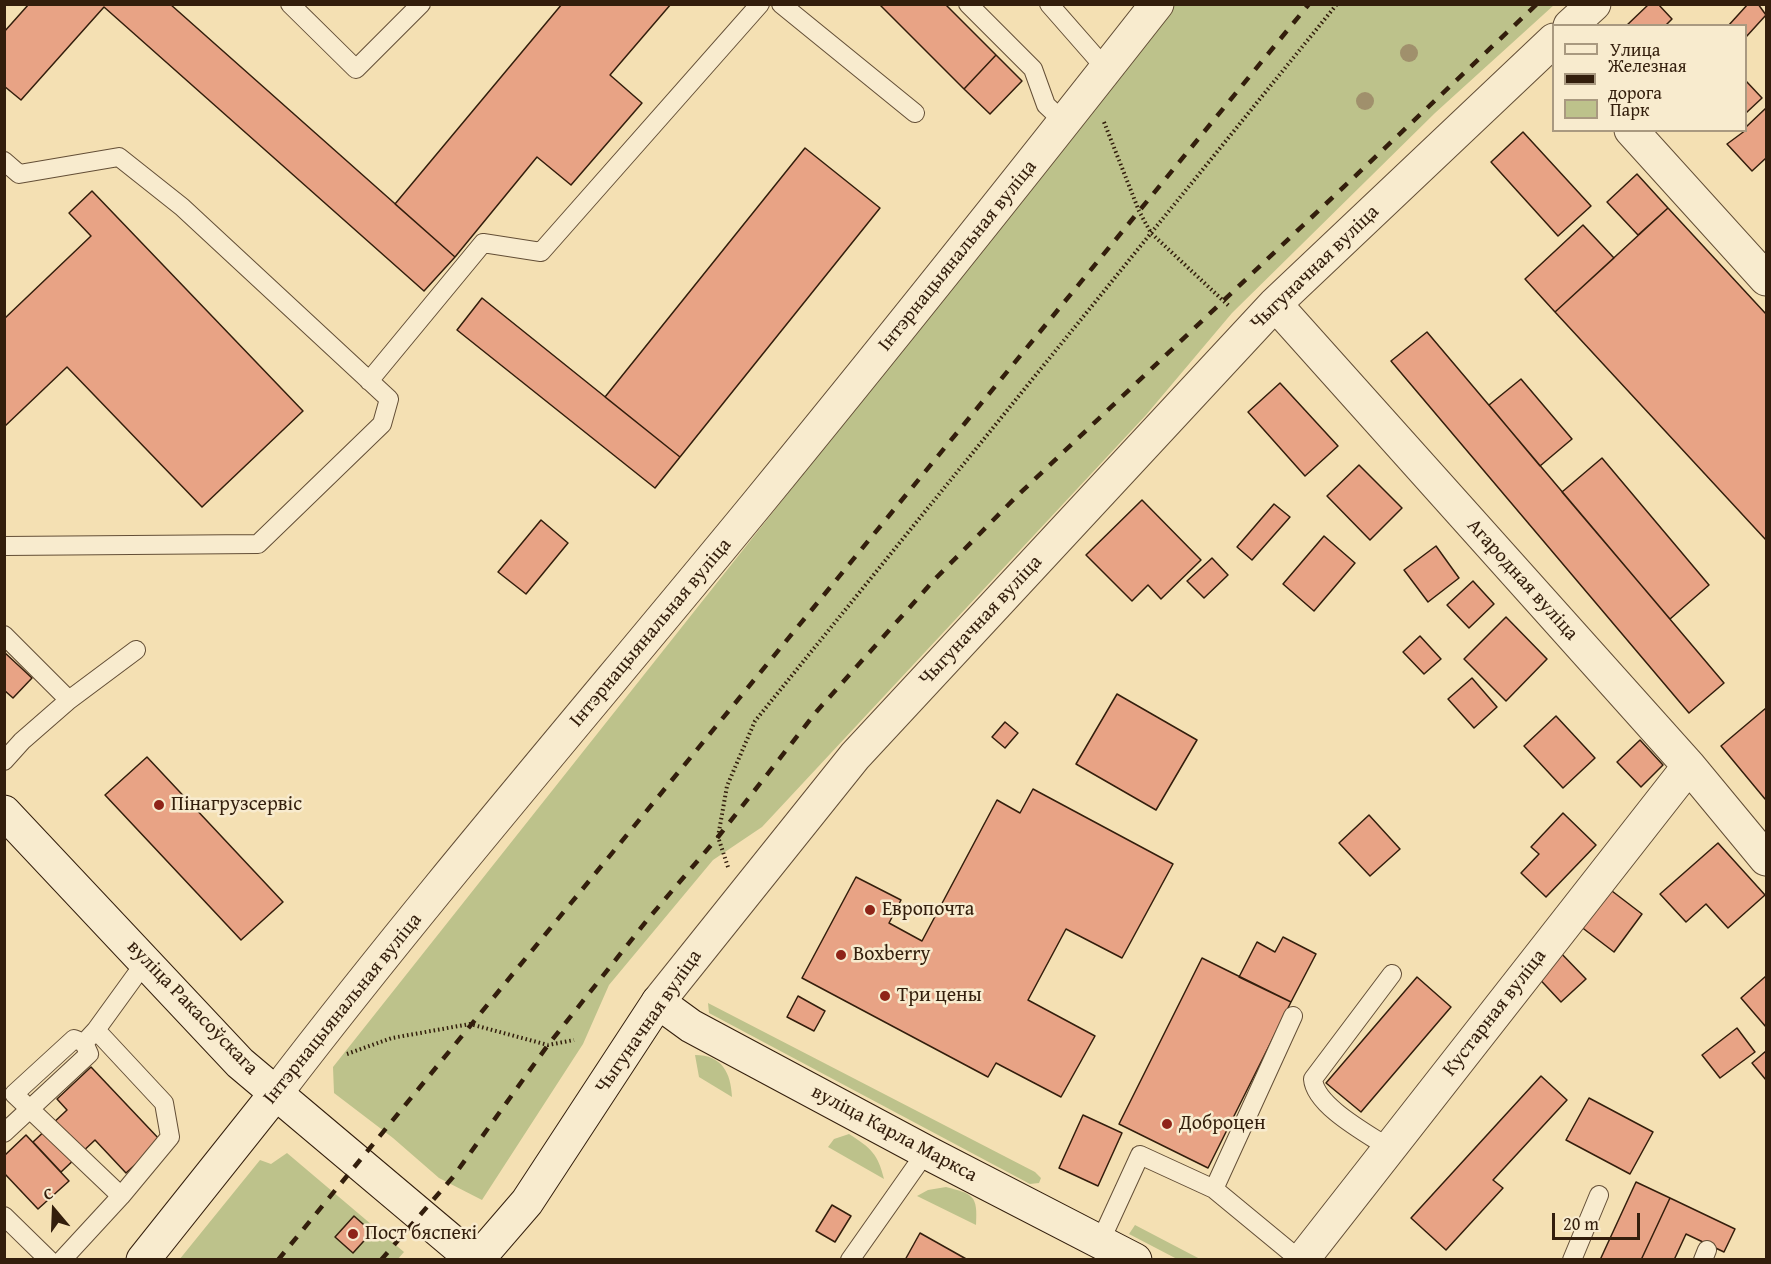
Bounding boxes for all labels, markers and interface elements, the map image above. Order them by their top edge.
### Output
legend [1552,24,1747,132]
text: Улица [1610,36,1660,63]
text: Железная дорога [1608,52,1687,106]
text: Парк [1610,96,1649,123]
street label: Інтэрнацыянальная вуліца [874,156,1042,356]
street label: Чыгуначная вуліца [1246,200,1384,336]
street label: Агародная вуліца [1461,514,1583,646]
street label: Інтэрнацыянальная вуліца [565,534,737,732]
street label: Чыгуначная вуліца [914,551,1048,691]
place label: Пінагрузсервіс [171,793,302,817]
marker: Пінагрузсервіс [152,798,166,812]
place label: Европочта [882,898,974,922]
marker: Европочта [863,903,877,917]
street label: Інтэрнацыянальная вуліца [259,909,427,1109]
street label: вуліца Ракасоўскага [121,936,263,1080]
place label: Boxberry [853,943,931,967]
street label: Кустарная вуліца [1438,945,1552,1081]
street label: Чыгуначная вуліца [590,946,708,1098]
marker: Boxberry [834,948,848,962]
place label: Три цены [897,984,982,1008]
marker: Три цены [878,989,892,1003]
street label: вуліца Карла Маркса [807,1080,981,1188]
place label: Доброцен [1179,1112,1266,1136]
marker: Доброцен [1160,1117,1174,1131]
north arrow [24,1180,84,1240]
text: С [40,1180,56,1206]
scale bar [1555,1201,1644,1239]
text: 20 m [1563,1210,1599,1237]
place label: Пост бяспекі [365,1222,477,1246]
marker: Пост бяспекі [346,1227,360,1241]

